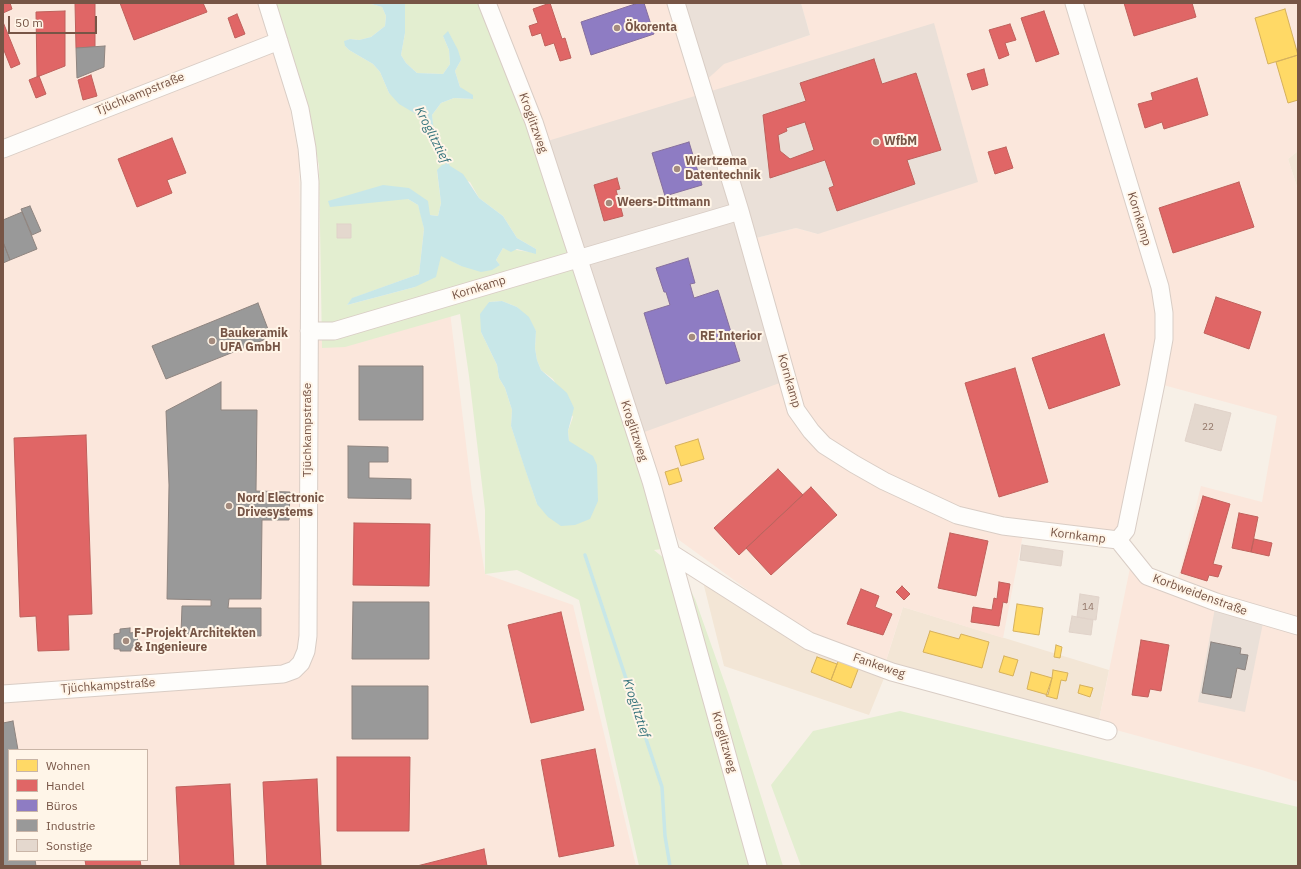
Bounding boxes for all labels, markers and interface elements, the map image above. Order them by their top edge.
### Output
scale bar [10,8,99,34]
text: 50 m [15,15,43,30]
place label: Ökorenta [625,21,677,35]
marker: Ökorenta [612,23,622,33]
street label: Tjüchkampstraße [93,70,187,118]
street label: Kroglitzweg [515,91,551,155]
water label: Kroglitztief [411,104,453,166]
place label: WfbM [884,135,917,149]
marker: WfbM [871,137,881,147]
place label: Wiertzema Datentechnik [685,155,761,183]
marker: Wiertzema Datentechnik [672,164,682,174]
street label: Kornkamp [1124,190,1154,248]
place label: Weers-Dittmann [617,196,710,210]
marker: Weers-Dittmann [604,198,614,208]
street label: Kornkamp [450,273,508,303]
place label: Baukeramik UFA GmbH [220,327,288,355]
place label: RE Interior [700,330,762,344]
marker: RE Interior [687,332,697,342]
marker: Baukeramik UFA GmbH [207,336,217,346]
street label: Kornkamp [774,352,804,410]
street label: Tjüchkampstraße [301,383,315,477]
street label: Kroglitzweg [617,399,651,463]
house number: 22 [1202,421,1214,433]
place label: Nord Electronic Drivesystems [237,492,324,520]
marker: Nord Electronic Drivesystems [224,501,234,511]
street label: Kornkamp [1050,525,1106,547]
street label: Korbweidenstraße [1151,571,1249,619]
house number: 14 [1082,601,1094,613]
place label: F-Projekt Architekten & Ingenieure [134,627,256,655]
marker: F-Projekt Architekten & Ingenieure [121,636,131,646]
street label: Fankeweg [851,650,907,682]
street label: Tjüchkampstraße [60,676,156,696]
water label: Kroglitztief [619,676,653,740]
street label: Kroglitzweg [708,710,740,774]
legend [8,749,148,861]
text: Wohnen [46,758,90,773]
text: Handel [46,778,85,793]
text: Büros [46,798,78,813]
text: Industrie [46,818,95,833]
text: Sonstige [46,838,92,853]

